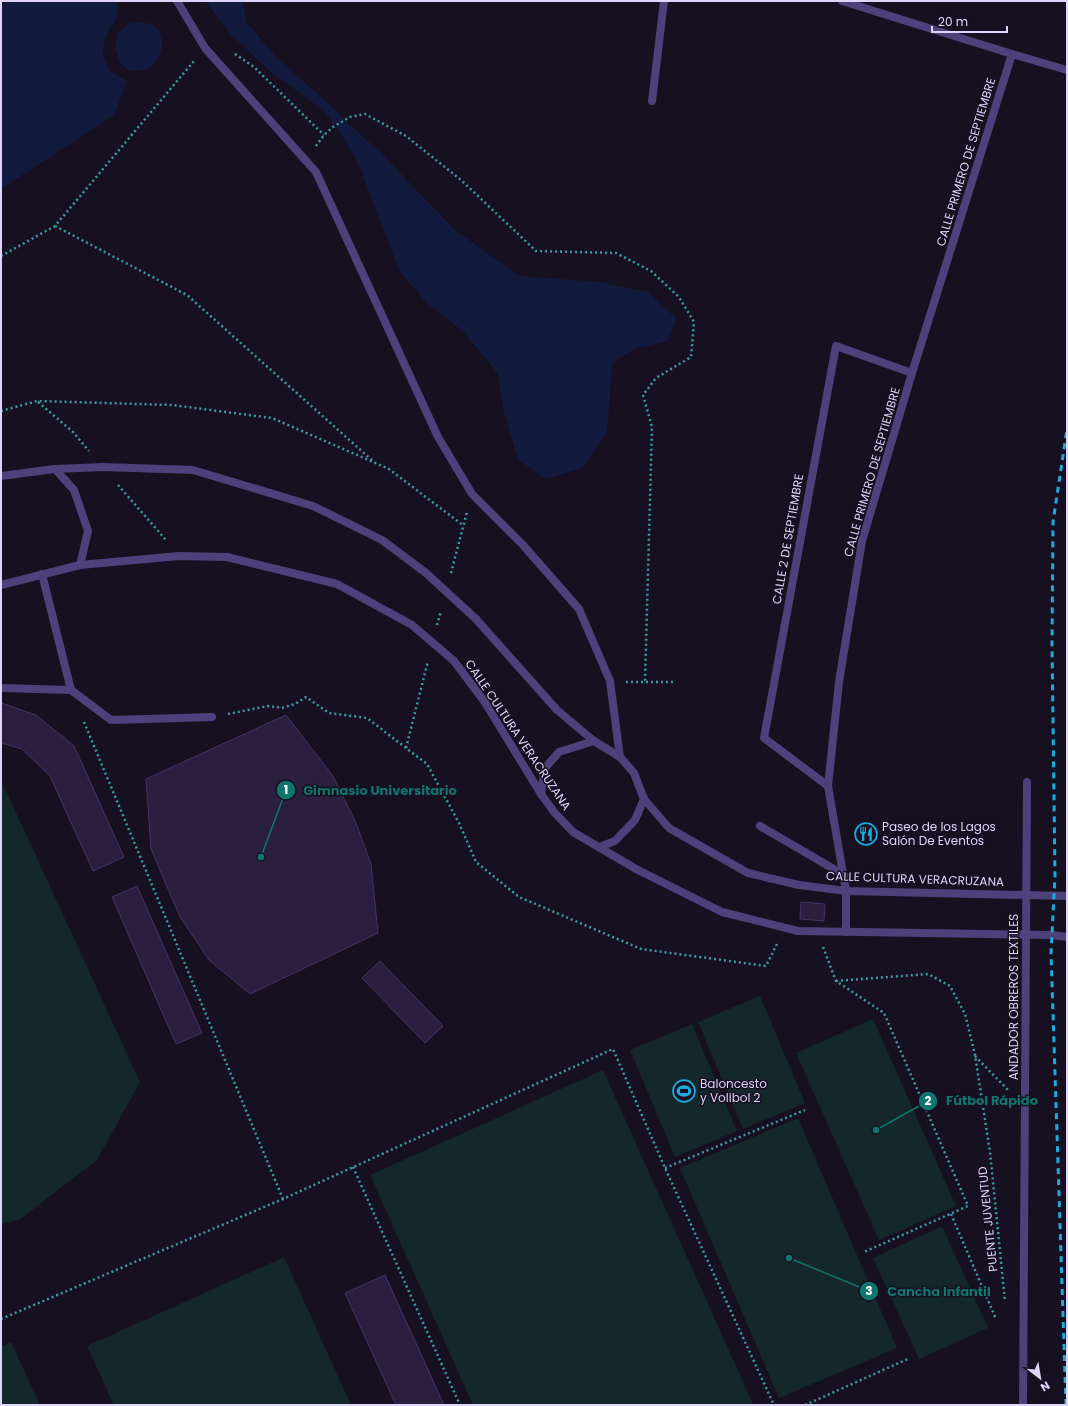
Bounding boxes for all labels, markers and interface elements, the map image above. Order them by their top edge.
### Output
scale bar [932,8,1007,34]
text: 20 m [938,13,968,30]
street label: CALLE PRIMERO DE SEPTIEMBRE [932,75,999,248]
street label: CALLE PRIMERO DE SEPTIEMBRE [839,385,904,559]
street label: CALLE 2 DE SEPTIEMBRE [768,472,807,605]
street label: CALLE CULTURA VERACRUZANA [462,656,575,813]
callout: Gimnasio Universitario [276,778,465,803]
text: 1 [284,781,288,798]
text: Gimnasio Universitario [303,781,457,800]
place label: Paseo de los Lagos Salón De Eventos [882,818,996,849]
restaurant icon: Paseo de los Lagos Salón De Eventos [853,821,879,847]
street label: CALLE CULTURA VERACRUZANA [826,867,1004,890]
street label: ANDADOR OBREROS TEXTILES [1005,914,1022,1080]
place label: Baloncesto y Volibol 2 [700,1075,767,1106]
sports icon: Baloncesto y Volibol 2 [671,1078,697,1104]
callout: Fútbol Rápido [918,1088,1046,1113]
text: Fútbol Rápido [946,1091,1038,1110]
text: 2 [925,1092,932,1109]
street label: PUENTE JUVENTUD [974,1166,1001,1273]
callout: Cancha Infantil [859,1278,999,1303]
text: 3 [865,1282,873,1299]
text: Cancha Infantil [887,1282,991,1301]
north arrow [1020,1358,1060,1398]
text: N [1037,1378,1053,1396]

